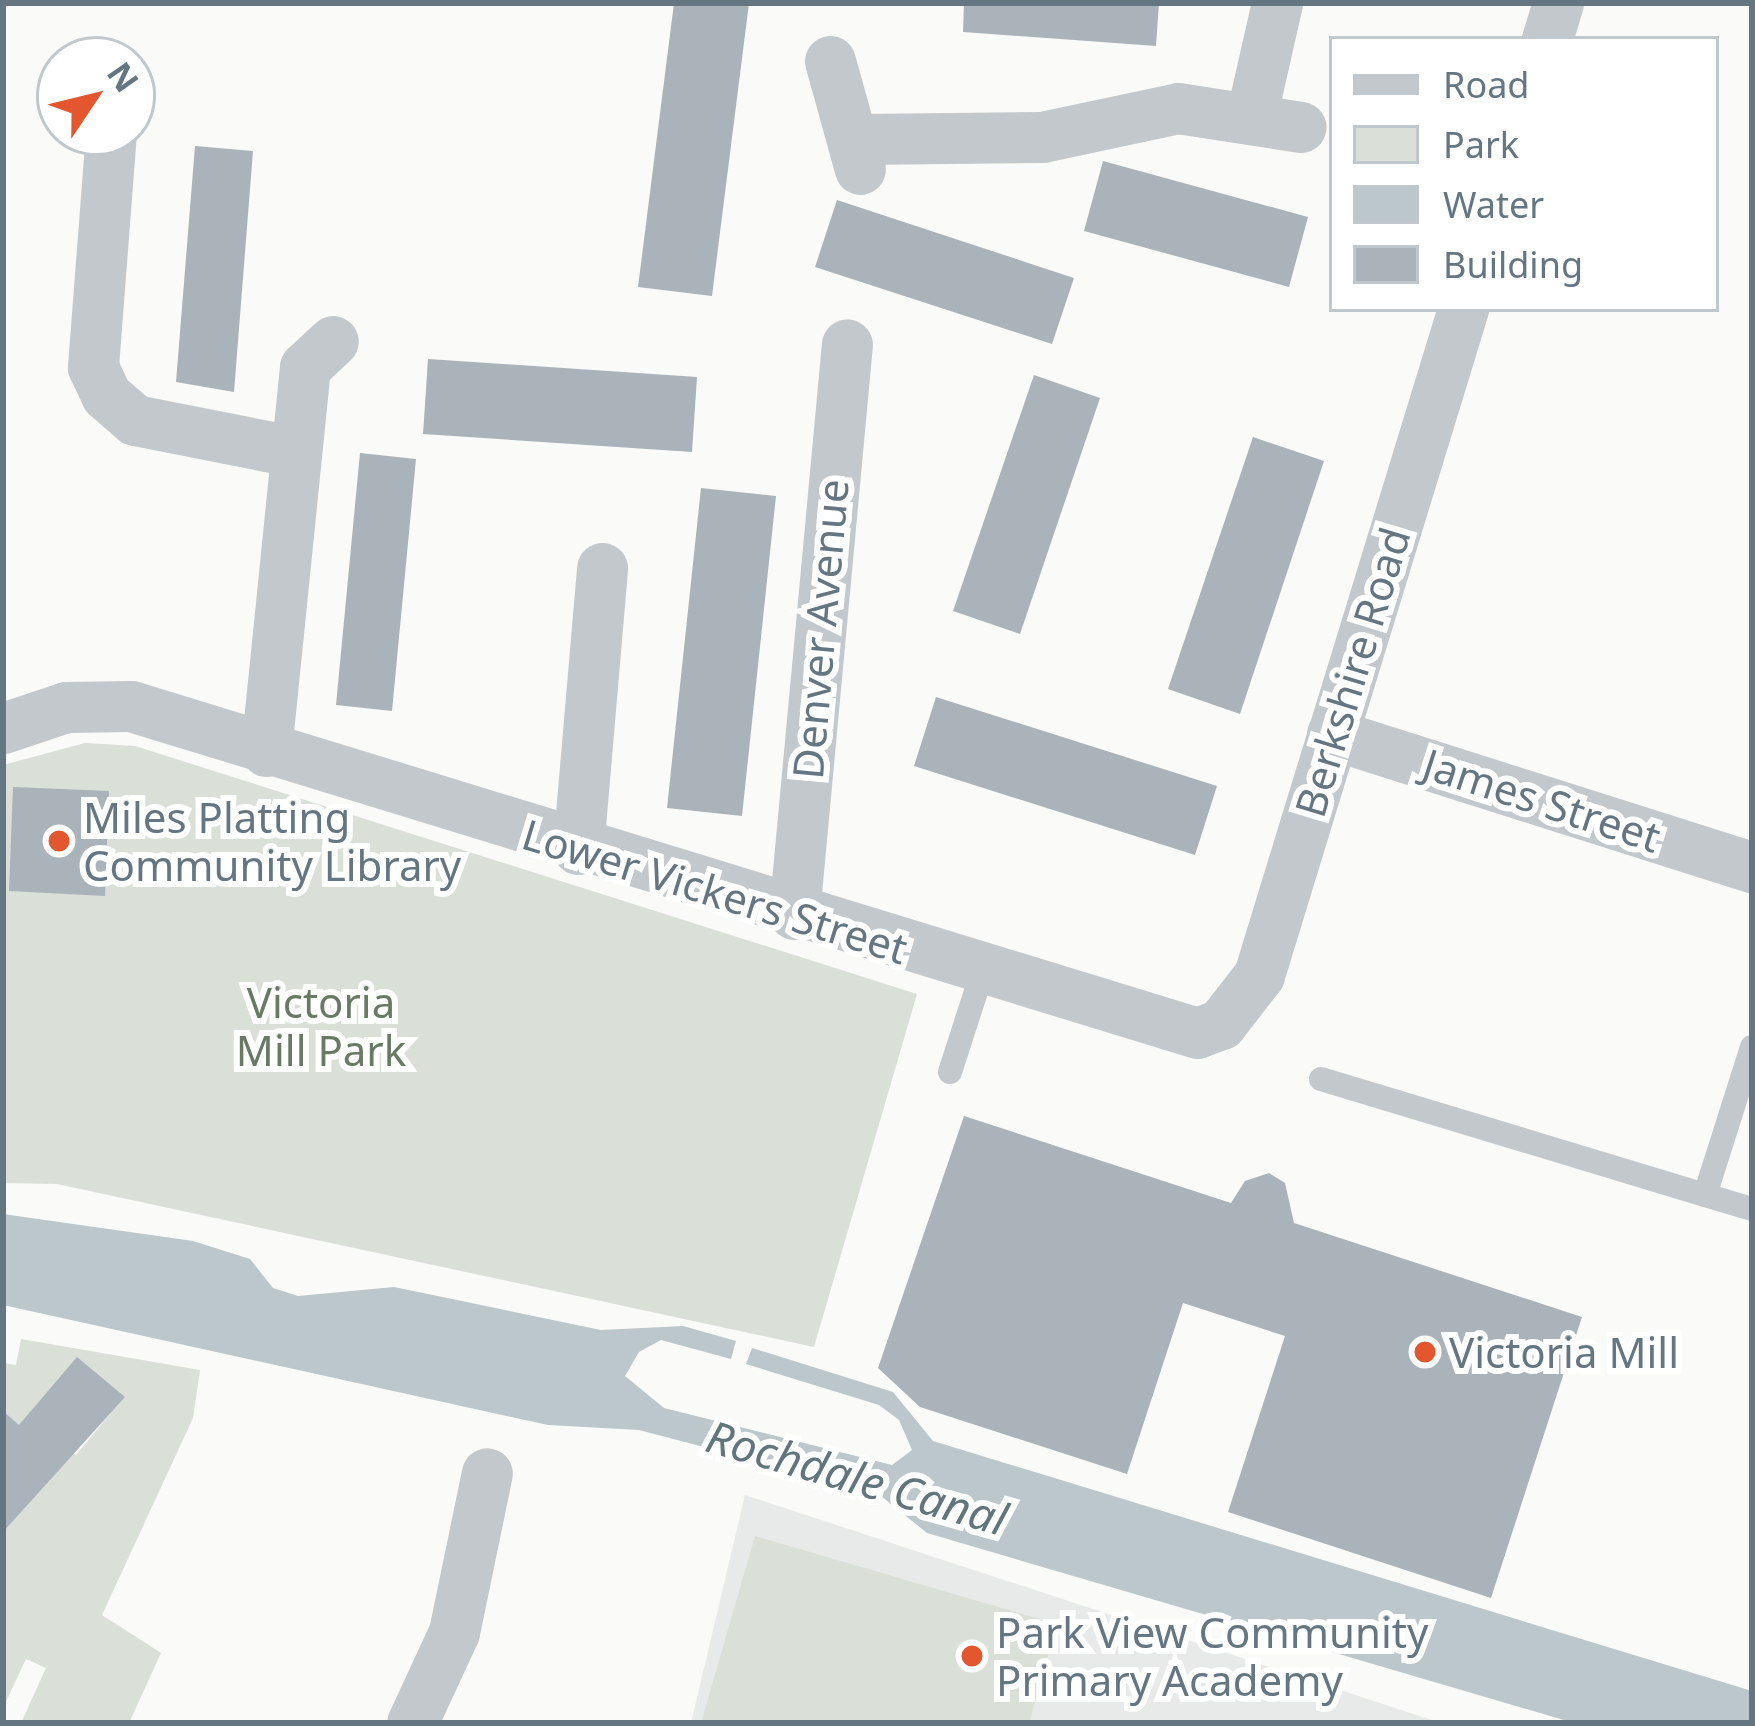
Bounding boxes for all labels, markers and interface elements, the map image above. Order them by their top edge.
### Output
north arrow [36,36,156,156]
legend [1329,36,1719,312]
text: N [97,53,150,101]
text: Road [1443,60,1530,109]
text: Park [1443,120,1519,169]
text: Water [1443,180,1544,229]
text: Building [1443,240,1583,289]
street label: Denver Avenue [782,477,858,781]
street label: Berkshire Road [1284,521,1420,823]
street label: James Street [1417,738,1667,862]
place label: Miles Platting Community Library [83,792,461,890]
street label: Lower Vickers Street [517,808,913,974]
marker: Miles Platting Community Library [46,828,72,854]
park label: Victoria Mill Park [236,977,406,1076]
place label: Victoria Mill [1449,1327,1679,1377]
marker: Victoria Mill [1412,1339,1438,1365]
water label: Rochdale Canal [700,1408,1014,1546]
place label: Park View Community Primary Academy [996,1607,1428,1706]
marker: Park View Community Primary Academy [959,1643,985,1669]

